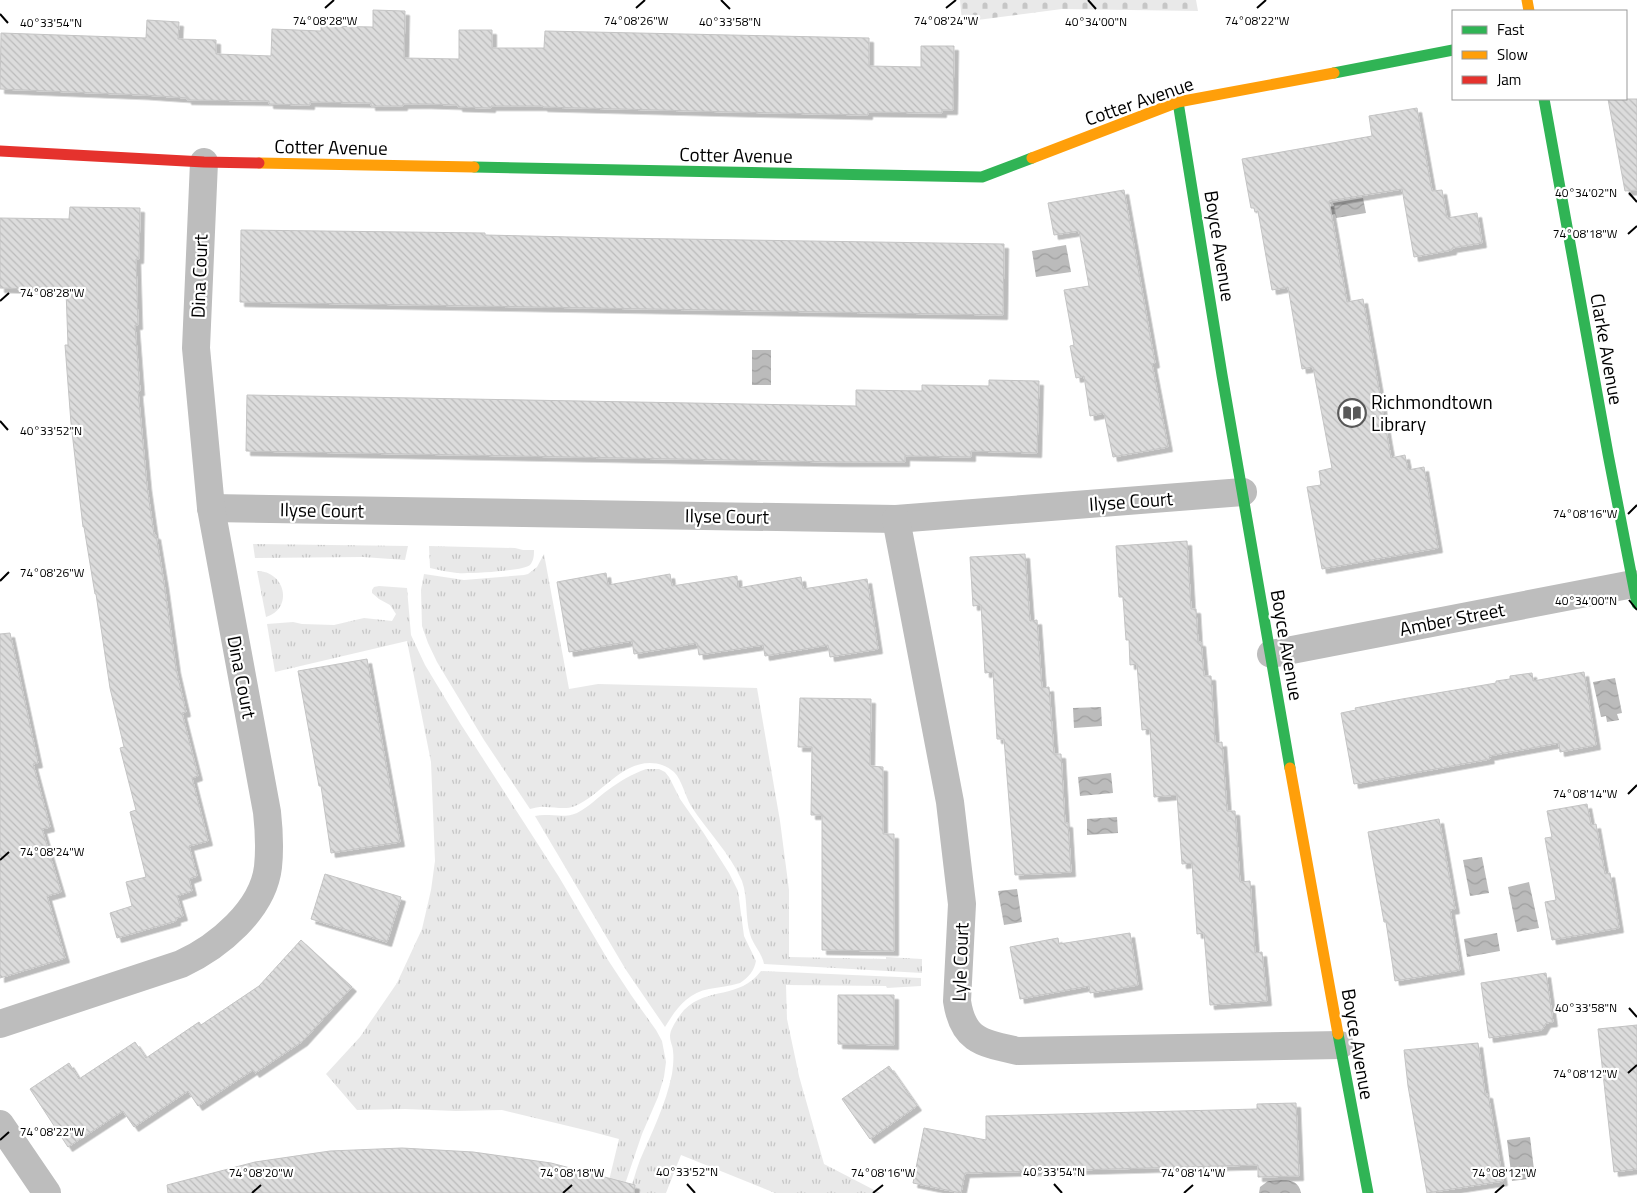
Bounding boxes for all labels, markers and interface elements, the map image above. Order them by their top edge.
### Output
legend [1452,10,1627,100]
text: 74°08'28"W [293,11,358,30]
text: 74°08'26"W [604,11,669,30]
text: 74°08'24"W [914,11,979,30]
text: 74°08'22"W [1225,11,1290,30]
text: 40°33'58"N [699,12,761,31]
text: 40°34'00"N [1065,12,1127,31]
text: 40°33'54"N [20,13,82,32]
text: Fast [1497,18,1525,41]
text: Slow [1497,43,1528,66]
street label: Cotter Avenue [1081,68,1197,133]
text: Jam [1497,68,1521,91]
street label: Cotter Avenue [274,131,388,162]
street label: Cotter Avenue [679,139,793,170]
text: 40°34'02"N [1555,183,1617,202]
street label: Boyce Avenue [1197,188,1244,303]
text: 74°08'18"W [1553,224,1618,243]
street label: Dina Court [183,233,214,318]
text: 74°08'28"W [20,283,85,302]
street label: Clarke Avenue [1583,291,1632,407]
place label: Richmondtown Library [1371,387,1493,438]
library icon: Richmondtown Library [1337,398,1367,428]
text: 40°33'52"N [20,421,82,440]
street label: Ilyse Court [1088,483,1174,518]
street label: Ilyse Court [280,494,365,525]
street label: Ilyse Court [685,500,770,531]
text: 74°08'16"W [1553,504,1618,523]
text: 74°08'26"W [20,563,85,582]
street label: Boyce Avenue [1263,587,1311,703]
text: 40°34'00"N [1555,591,1617,610]
street label: Amber Street [1397,594,1507,643]
street label: Dina Court [220,633,265,721]
text: 74°08'14"W [1553,784,1618,803]
text: 74°08'24"W [20,842,85,861]
street label: Lyle Court [944,922,975,1002]
street label: Boyce Avenue [1334,986,1382,1102]
text: 40°33'58"N [1555,998,1617,1017]
text: 74°08'12"W [1553,1064,1618,1083]
text: 74°08'22"W [20,1122,85,1141]
text: 40°33'52"N [656,1162,718,1181]
text: 40°33'54"N [1023,1162,1085,1181]
text: 74°08'20"W [229,1163,294,1182]
text: 74°08'18"W [540,1163,605,1182]
text: 74°08'16"W [851,1163,916,1182]
text: 74°08'14"W [1161,1163,1226,1182]
text: 74°08'12"W [1472,1163,1537,1182]

